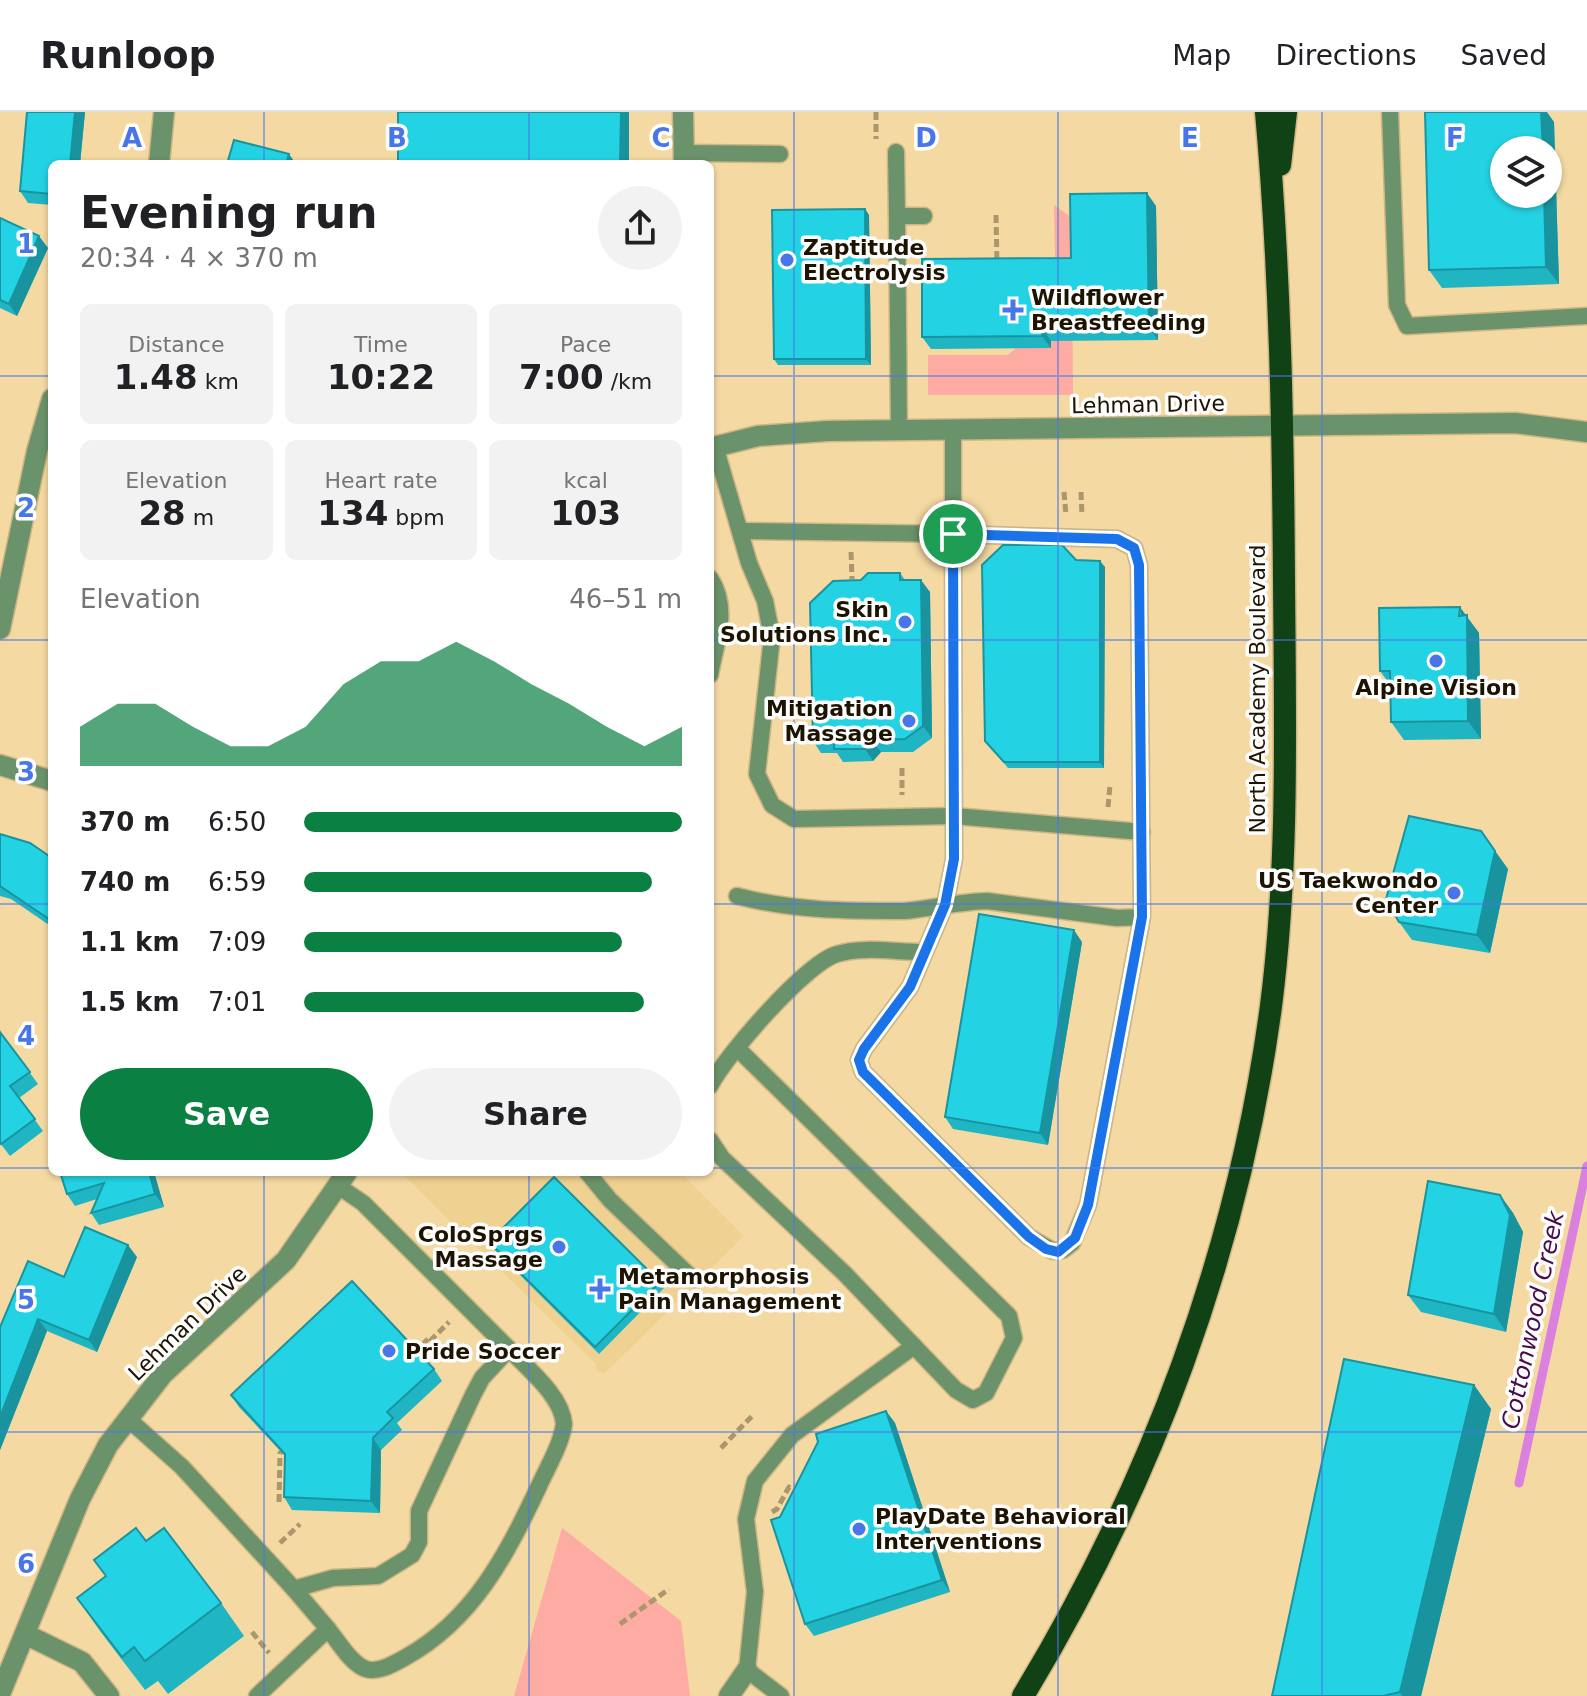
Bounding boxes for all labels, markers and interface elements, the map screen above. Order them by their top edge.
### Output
text: Runloop [40,33,216,77]
text: Map [1172,39,1231,72]
text: Directions [1275,39,1416,72]
text: Saved [1460,39,1547,72]
text: A [122,123,142,153]
text: B [387,123,407,153]
text: C [651,123,671,153]
text: D [915,123,937,153]
text: E [1181,123,1199,153]
text: F [1446,123,1464,153]
map controls [1490,136,1562,208]
button: layers [1490,136,1562,208]
button: share [598,186,682,270]
text: Evening run [80,187,377,238]
text: 1 [17,229,35,259]
place label: Zaptitude Electrolysis [803,235,946,285]
text: 20:34 · 4 × 370 m [80,243,318,273]
marker: Zaptitude Electrolysis [778,251,796,269]
place label: Wildflower Breastfeeding [1031,285,1206,335]
marker: Wildflower Breastfeeding [1002,299,1024,321]
text: Distance [128,332,224,357]
text: Time [354,332,408,357]
text: Pace [560,332,611,357]
text: 1.48 [114,357,198,397]
text: 10:22 [327,357,435,397]
text: 7:00 [519,357,604,397]
text: km [198,369,239,394]
text: /km [604,369,652,394]
street label: Lehman Drive [1071,391,1225,418]
text: Elevation [125,468,227,493]
text: Heart rate [325,468,437,493]
text: kcal [563,468,608,493]
text: 2 [17,493,35,523]
text: 28 [138,493,186,533]
text: 134 [317,493,388,533]
text: 103 [550,493,621,533]
pin [919,500,987,568]
text: m [186,505,214,530]
text: bpm [388,505,445,530]
icon: arrive [931,512,975,556]
street label: North Academy Boulevard [1245,545,1270,833]
text: Elevation [80,584,201,614]
text: 46–51 m [569,584,682,614]
place label: Skin Solutions Inc. [720,597,889,647]
marker: Skin Solutions Inc. [896,613,914,631]
marker: Alpine Vision [1427,652,1445,670]
place label: Alpine Vision [1355,675,1517,700]
place label: Mitigation Massage [766,696,893,746]
marker: Mitigation Massage [900,712,918,730]
text: 3 [17,757,35,787]
text: 370 m [80,807,170,837]
text: 6:50 [208,807,266,837]
text: 740 m [80,867,170,897]
text: 6:59 [208,867,266,897]
place label: US Taekwondo Center [1258,868,1438,918]
marker: US Taekwondo Center [1445,884,1463,902]
text: 1.1 km [80,927,180,957]
text: 7:09 [208,927,266,957]
text: 1.5 km [80,987,180,1017]
text: 7:01 [208,987,266,1017]
text: 4 [17,1021,35,1051]
button: Save [80,1068,373,1160]
button: Share [389,1068,682,1160]
water label: Cottonwood Creek [1496,1207,1570,1432]
place label: ColoSprgs Massage [418,1222,543,1272]
marker: ColoSprgs Massage [550,1238,568,1256]
street label: Lehman Drive [123,1261,251,1386]
place label: Metamorphosis Pain Management [618,1264,842,1314]
marker: Metamorphosis Pain Management [589,1278,611,1300]
text: 5 [17,1285,35,1315]
place label: Pride Soccer [405,1339,561,1364]
marker: Pride Soccer [380,1342,398,1360]
place label: PlayDate Behavioral Interventions [875,1504,1126,1554]
marker: PlayDate Behavioral Interventions [850,1520,868,1538]
text: 6 [17,1549,35,1579]

